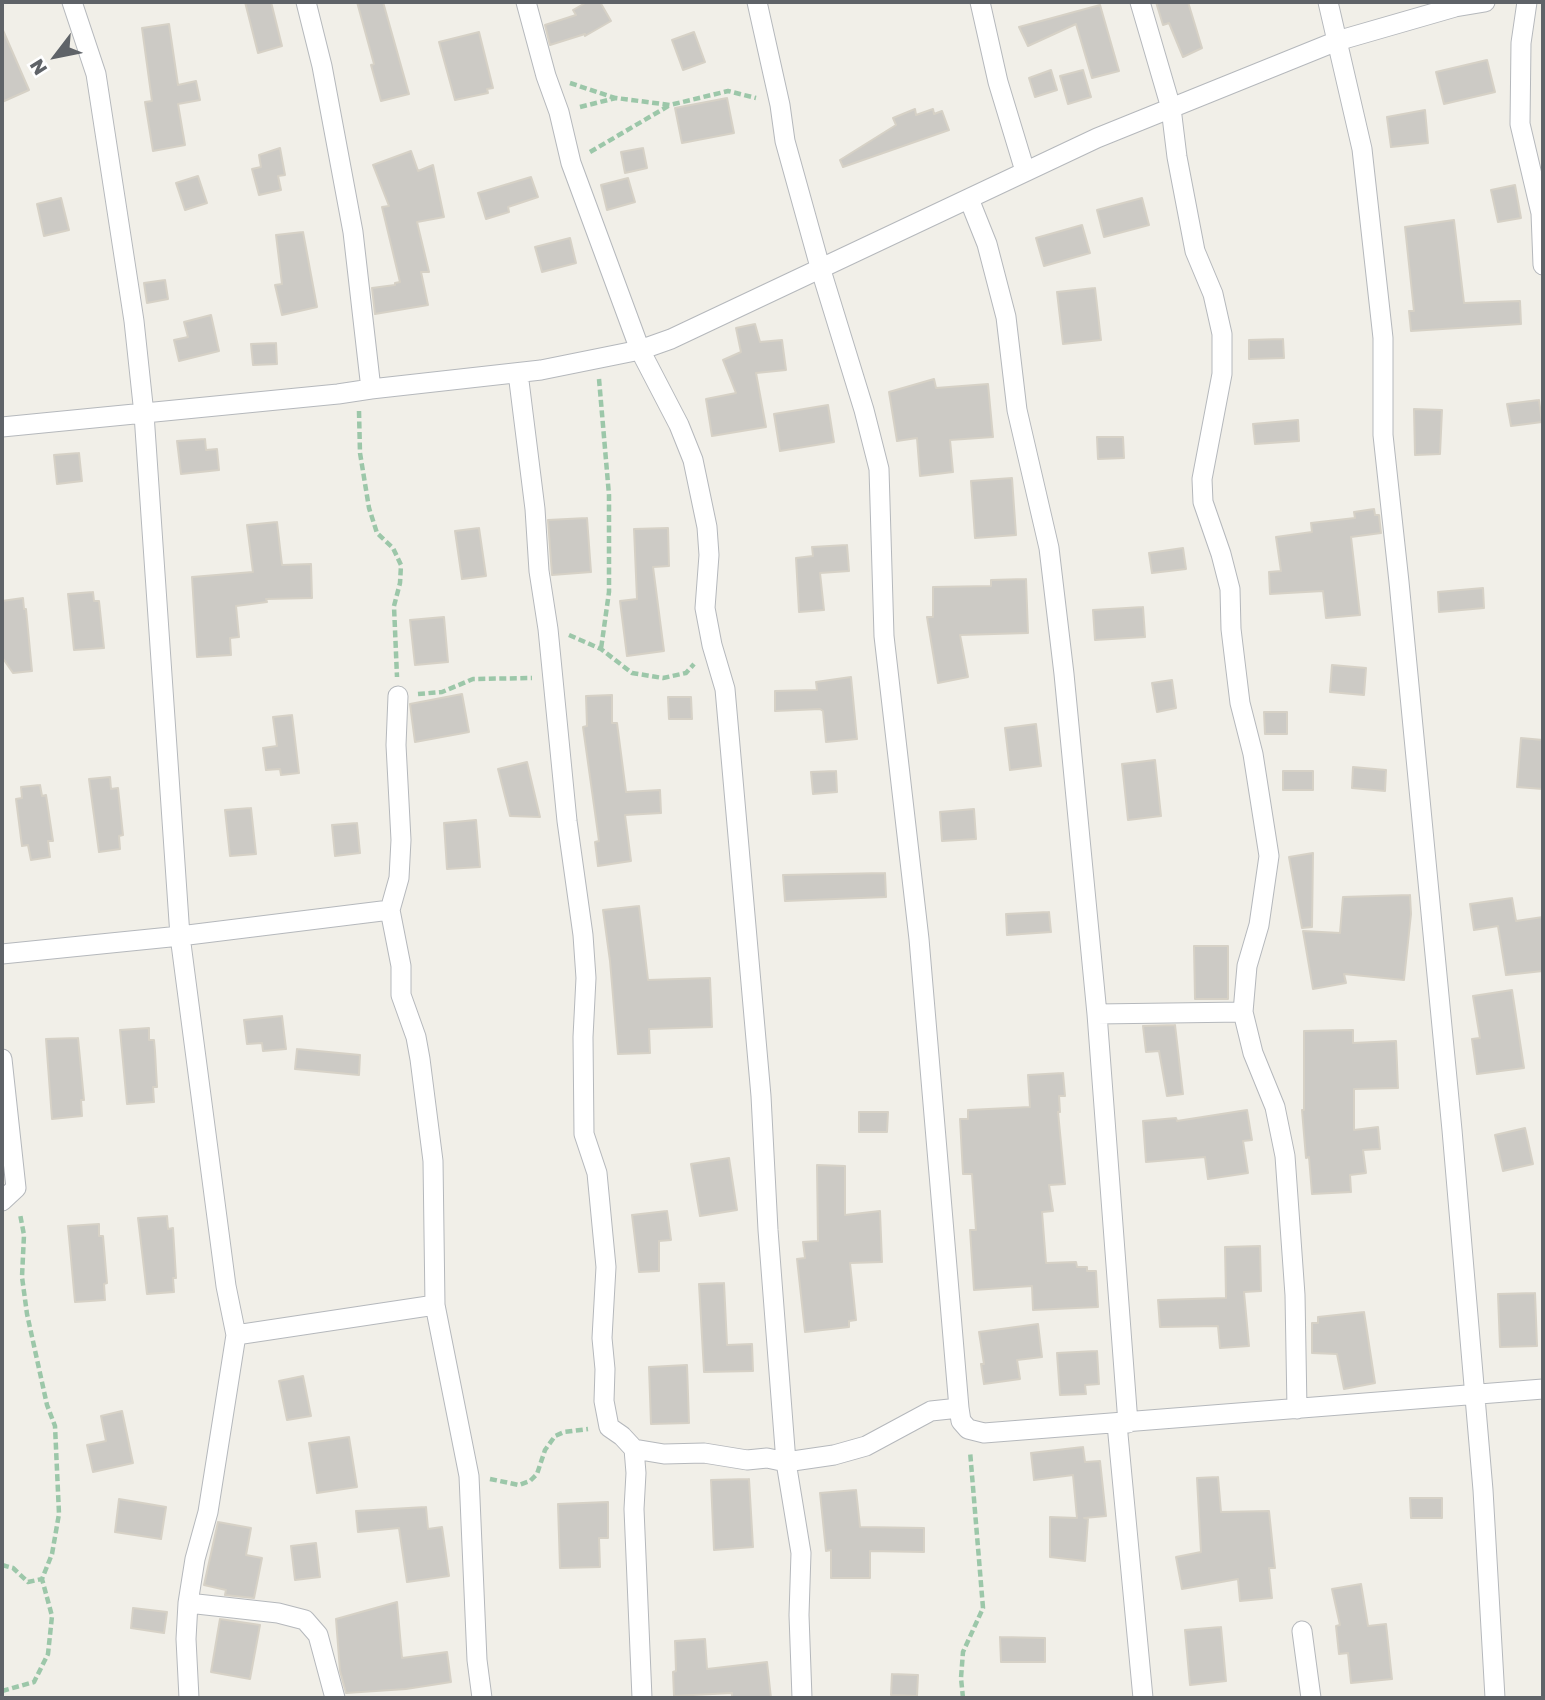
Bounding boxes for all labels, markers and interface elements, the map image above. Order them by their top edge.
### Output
north arrow [21,21,91,91]
text: N [24,55,51,80]

